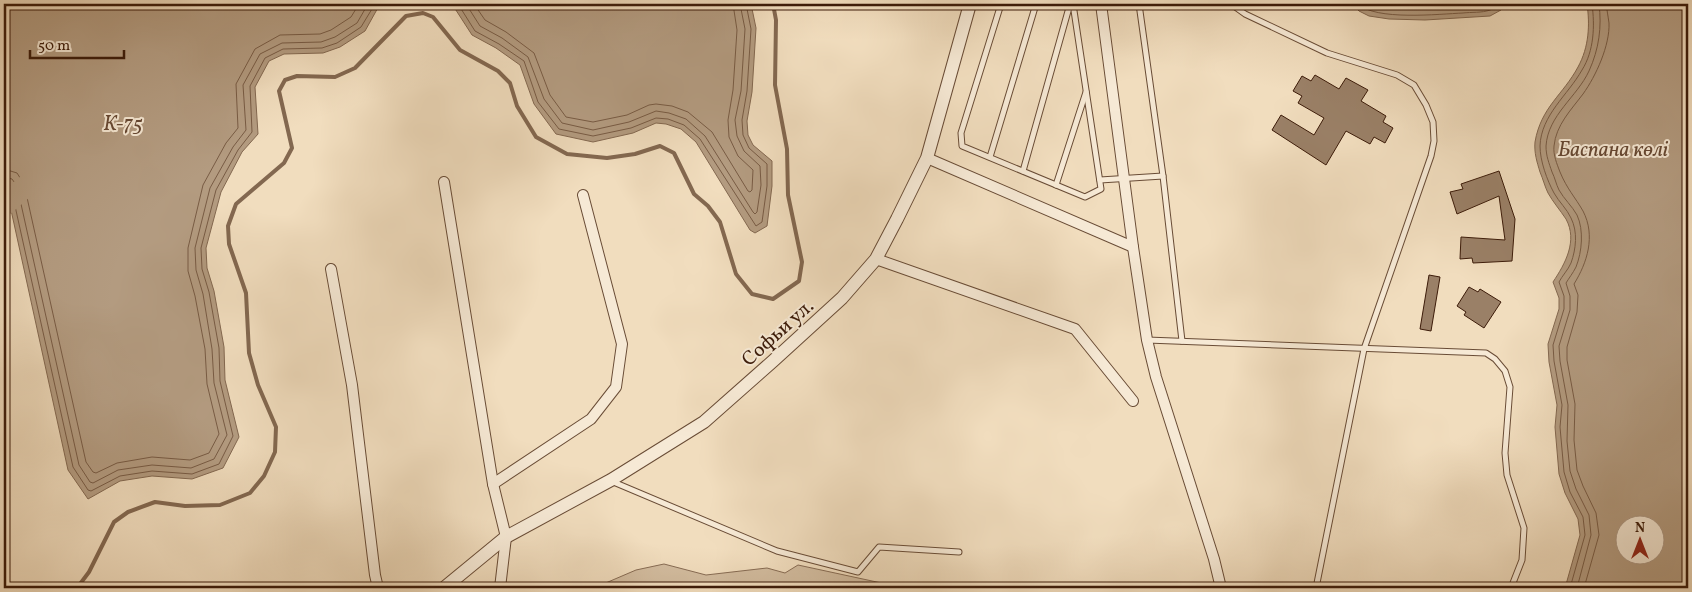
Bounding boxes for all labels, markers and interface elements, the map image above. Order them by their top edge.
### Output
scale bar [30,28,124,60]
text: 50 m [38,36,70,57]
water label: К-75 [103,110,143,139]
water label: Баспана көлі [1558,136,1669,165]
street label: Софьи ул. [736,293,821,374]
north arrow [1614,514,1664,564]
text: N [1635,519,1645,538]

